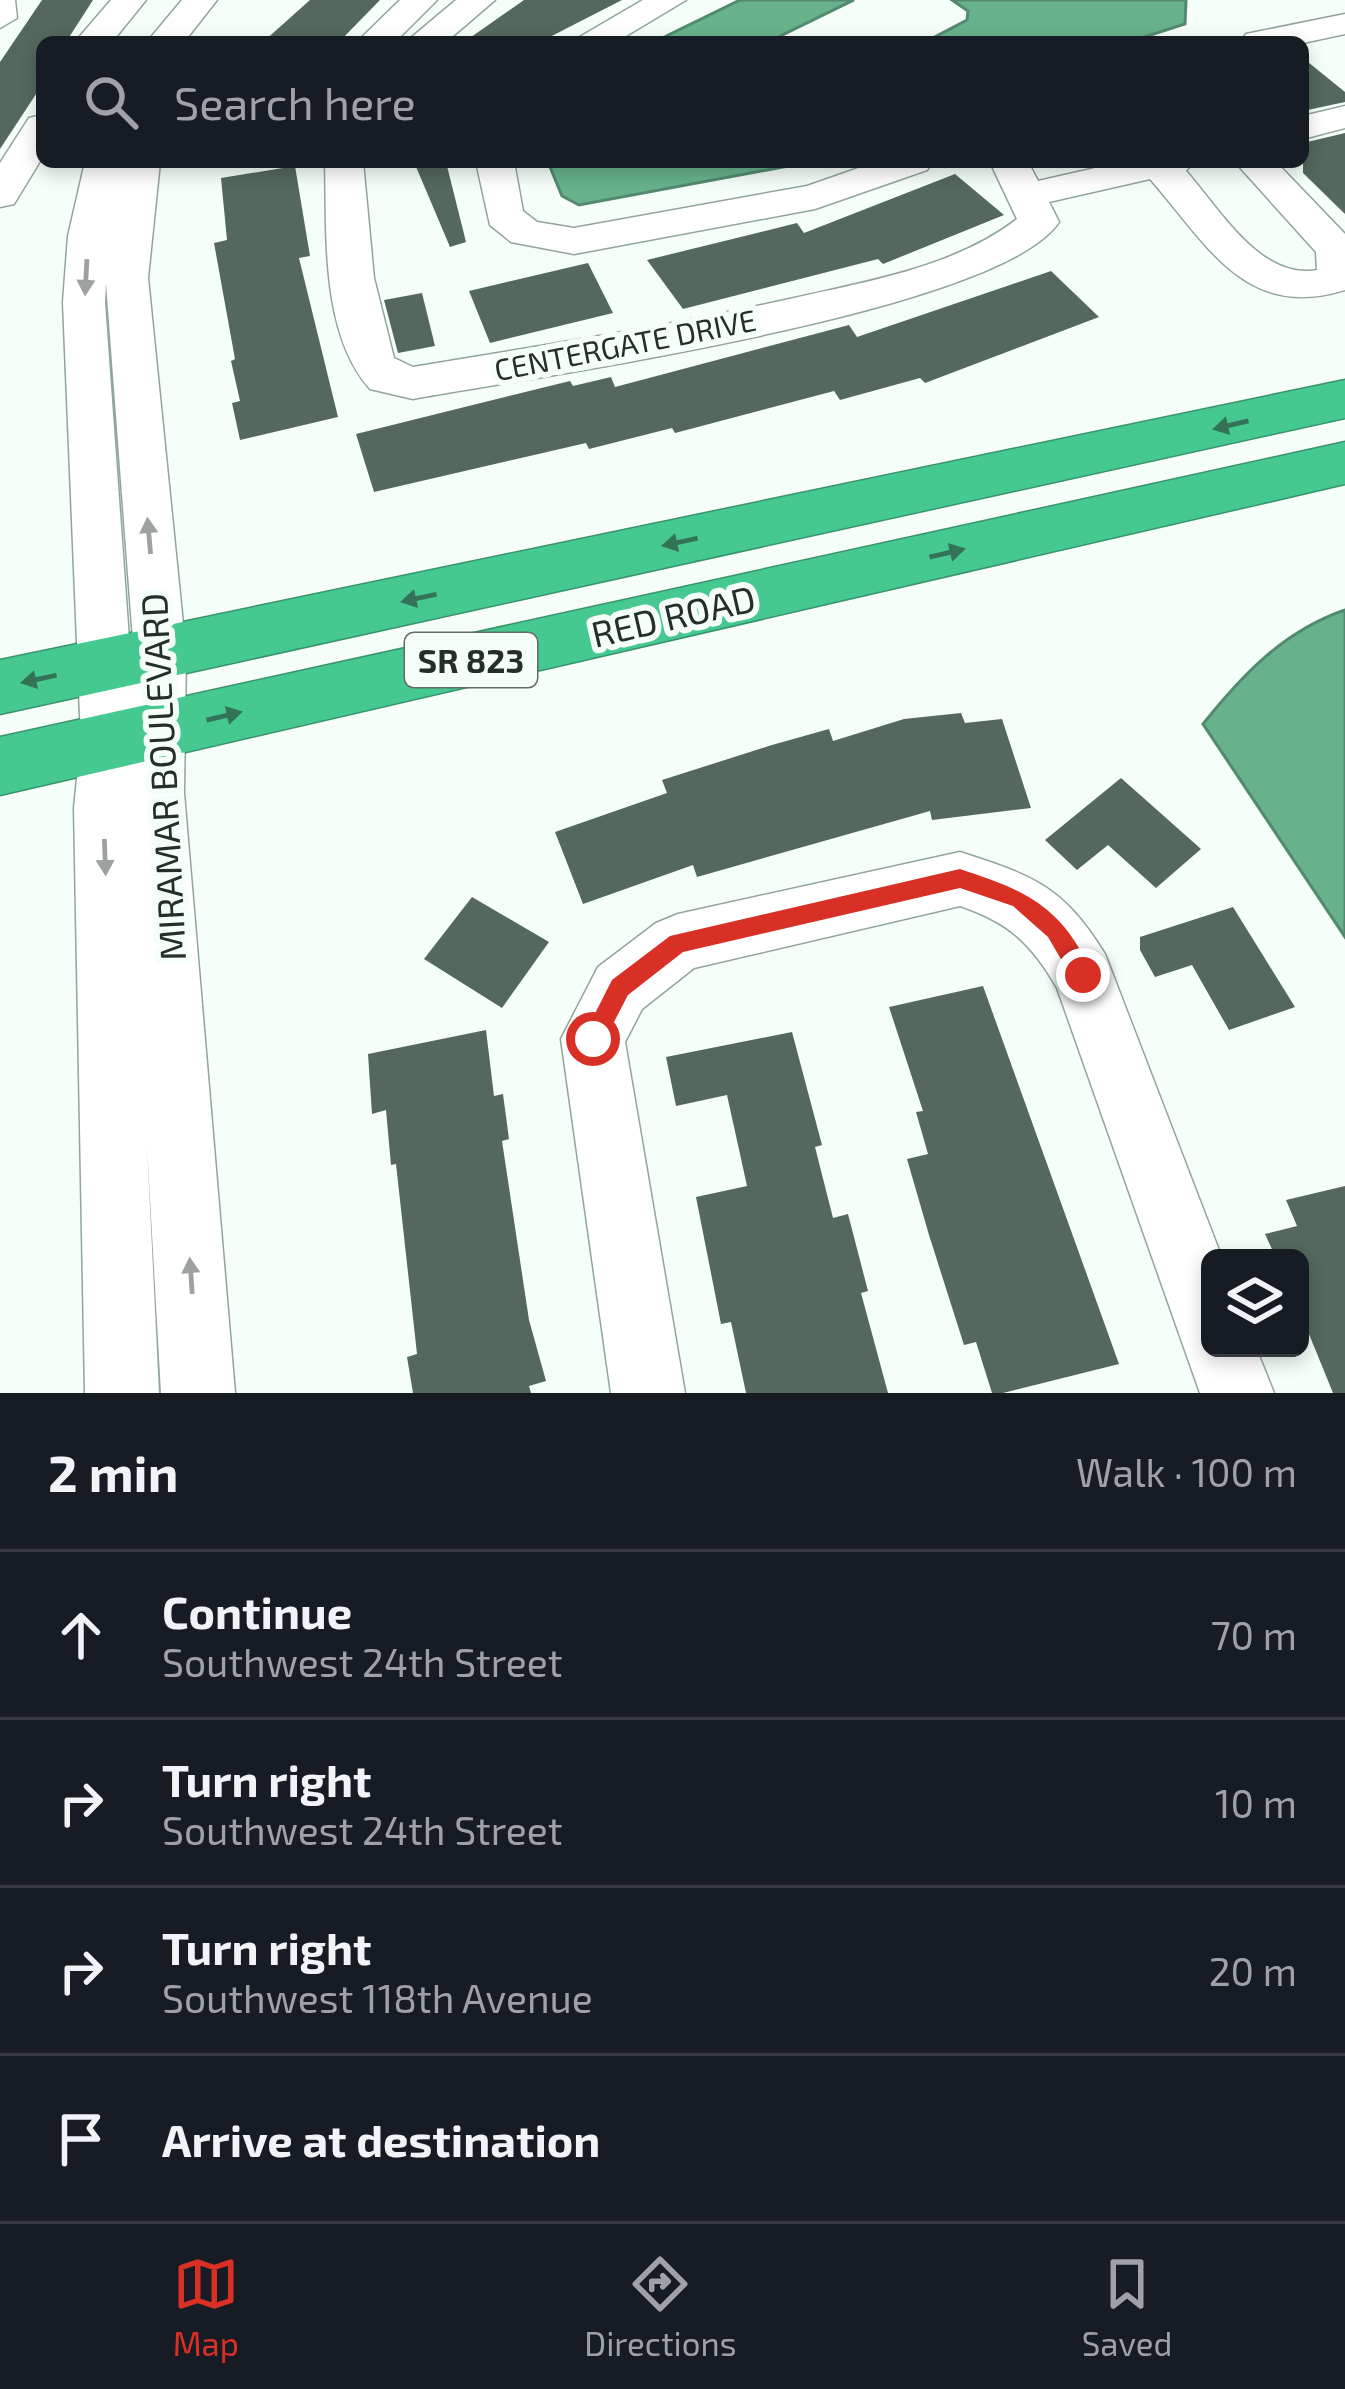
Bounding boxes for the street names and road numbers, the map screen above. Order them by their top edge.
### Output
street label: CENTERGATE DRIVE [491,301,759,387]
street label: RED ROAD [587,575,759,655]
street label: MIRAMAR BOULEVARD [131,592,193,962]
road number: SR 823 [405,633,537,687]

